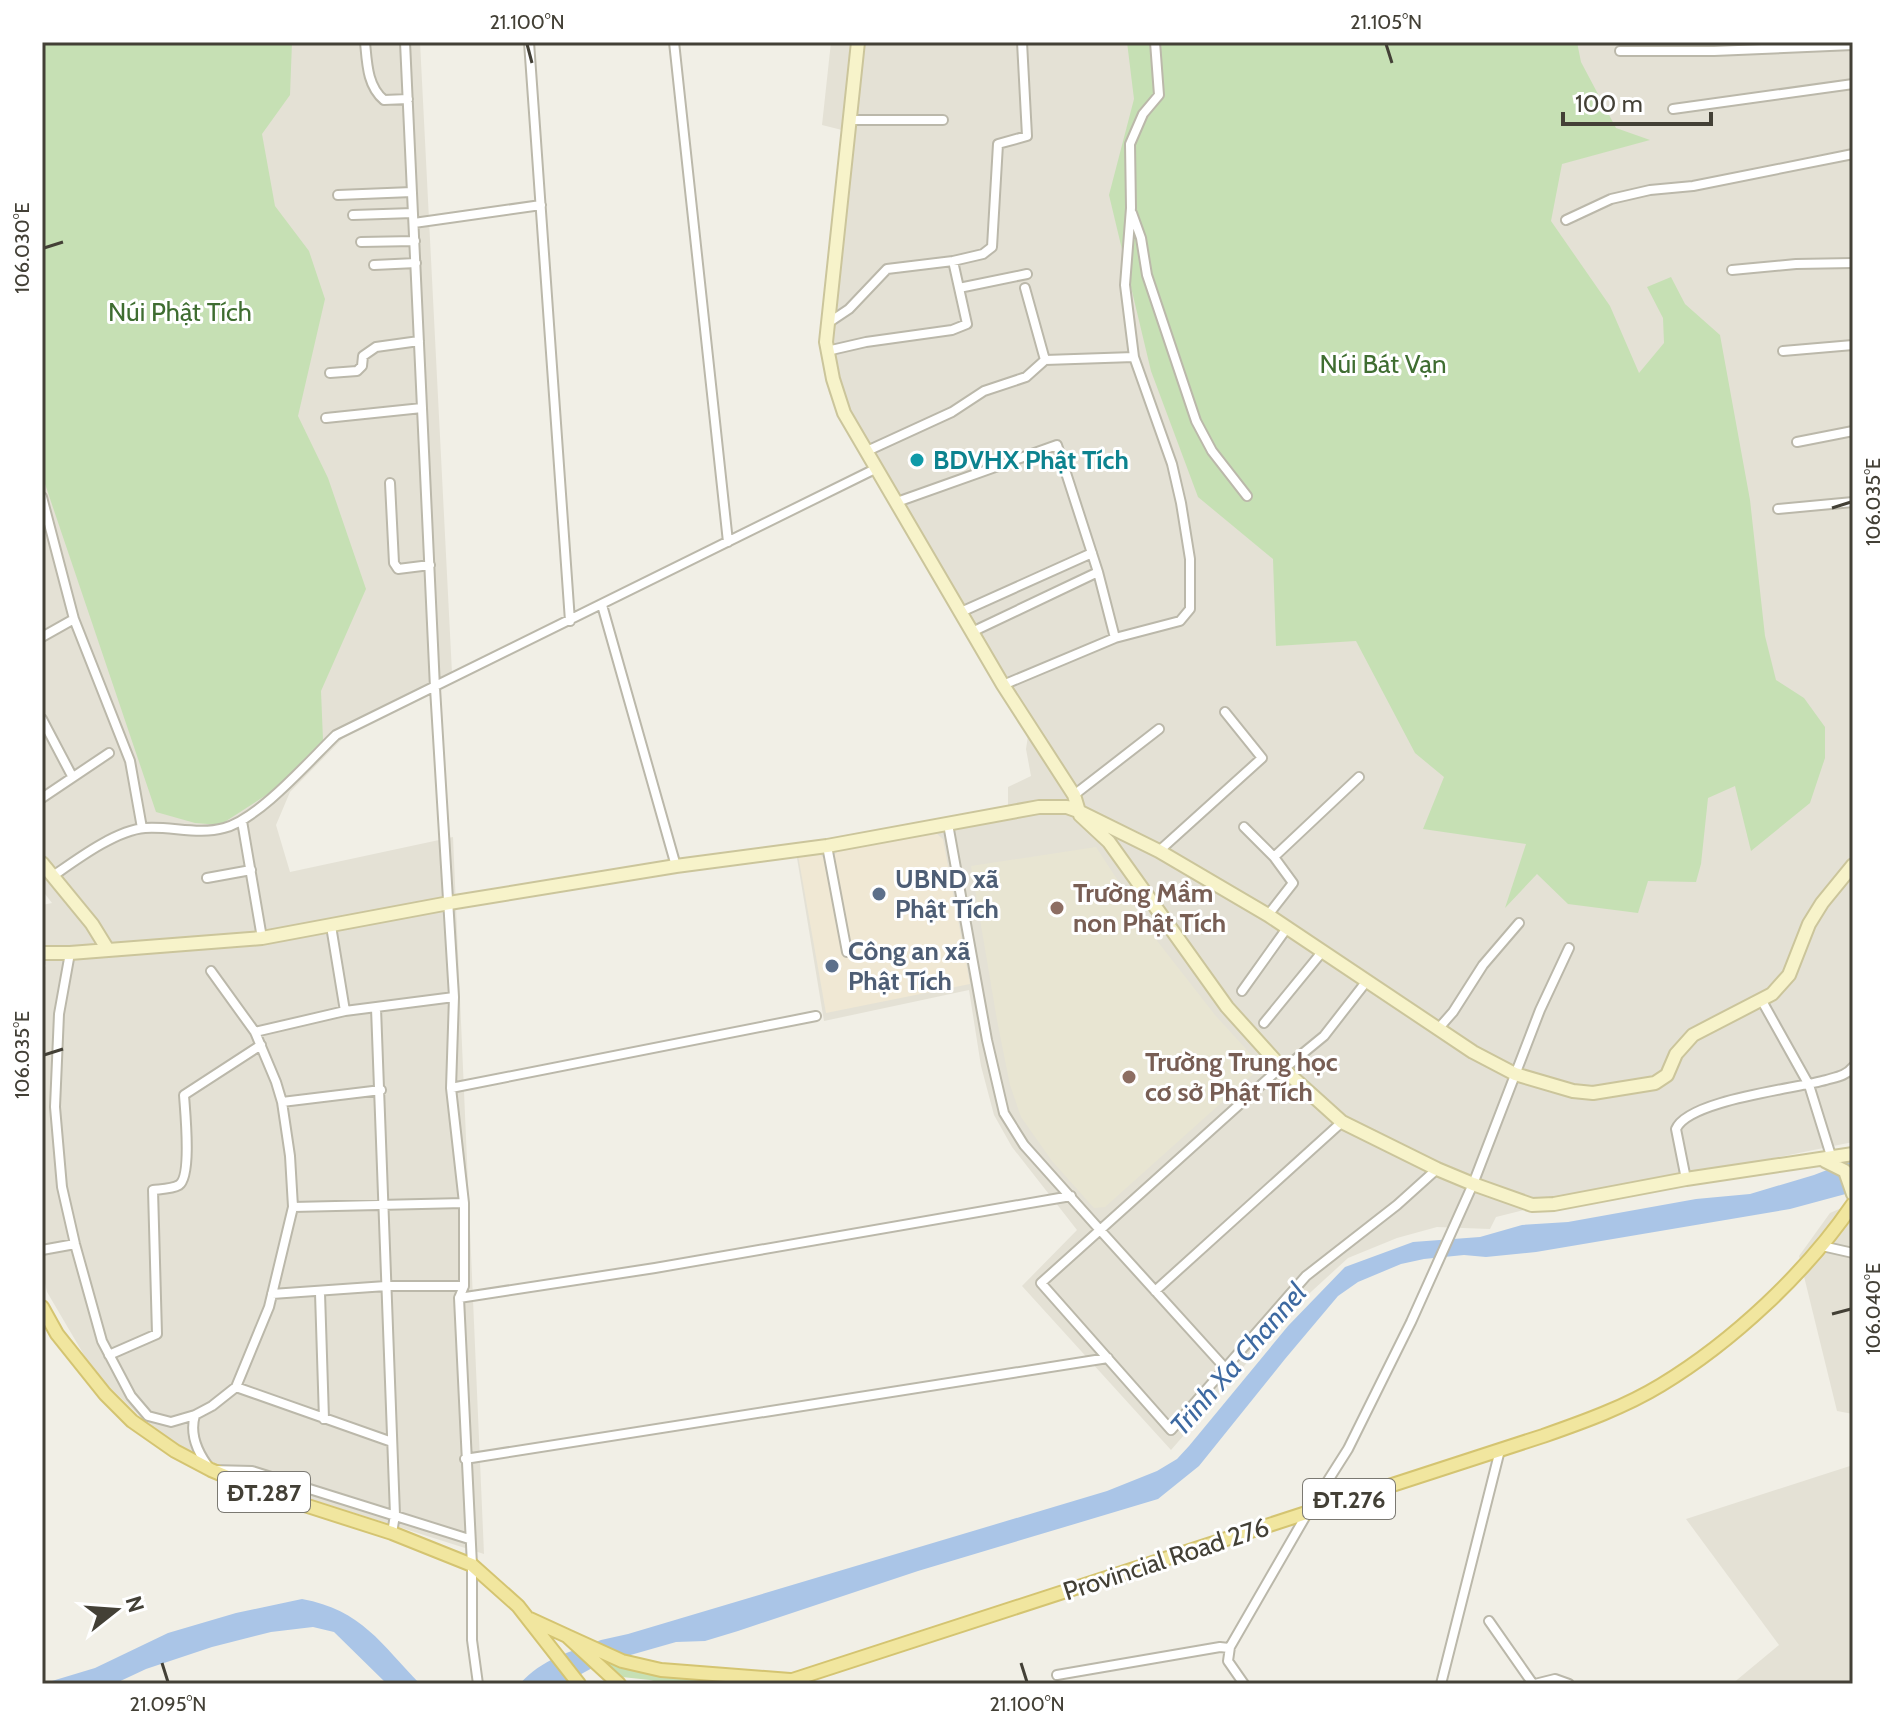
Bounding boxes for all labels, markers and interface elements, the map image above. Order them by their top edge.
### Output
text: 21.100°N [489,10,565,34]
text: 21.105°N [1350,10,1422,34]
scale bar [1563,76,1711,126]
text: 100 m [1575,89,1643,118]
text: 106.030°E [10,202,34,294]
park label: Núi Phật Tích [108,296,252,328]
park label: Núi Bát Vạn [1319,348,1447,380]
place label: BDVHX Phật Tích [933,444,1129,476]
marker: BDVHX Phật Tích [908,451,926,469]
text: 106.035°E [1861,458,1885,546]
place label: UBND xã Phật Tích [895,863,999,925]
place label: Trường Mầm non Phật Tích [1073,877,1226,939]
marker: UBND xã Phật Tích [870,885,888,903]
marker: Trường Mầm non Phật Tích [1048,899,1066,917]
place label: Công an xã Phật Tích [848,935,971,997]
marker: Công an xã Phật Tích [823,957,841,975]
text: 106.035°E [10,1011,34,1099]
place label: Trường Trung học cơ sở Phật Tích [1145,1046,1338,1108]
marker: Trường Trung học cơ sở Phật Tích [1120,1068,1138,1086]
text: 106.040°E [1861,1263,1885,1355]
water label: Trinh Xa Channel [1163,1275,1314,1442]
road number: ĐT.287 [218,1472,310,1512]
road number: ĐT.276 [1303,1479,1395,1519]
street label: Provincial Road 276 [1059,1511,1273,1607]
north arrow [76,1570,156,1650]
text: N [119,1593,150,1616]
text: 21.095°N [130,1692,206,1716]
text: 21.100°N [989,1692,1065,1716]

